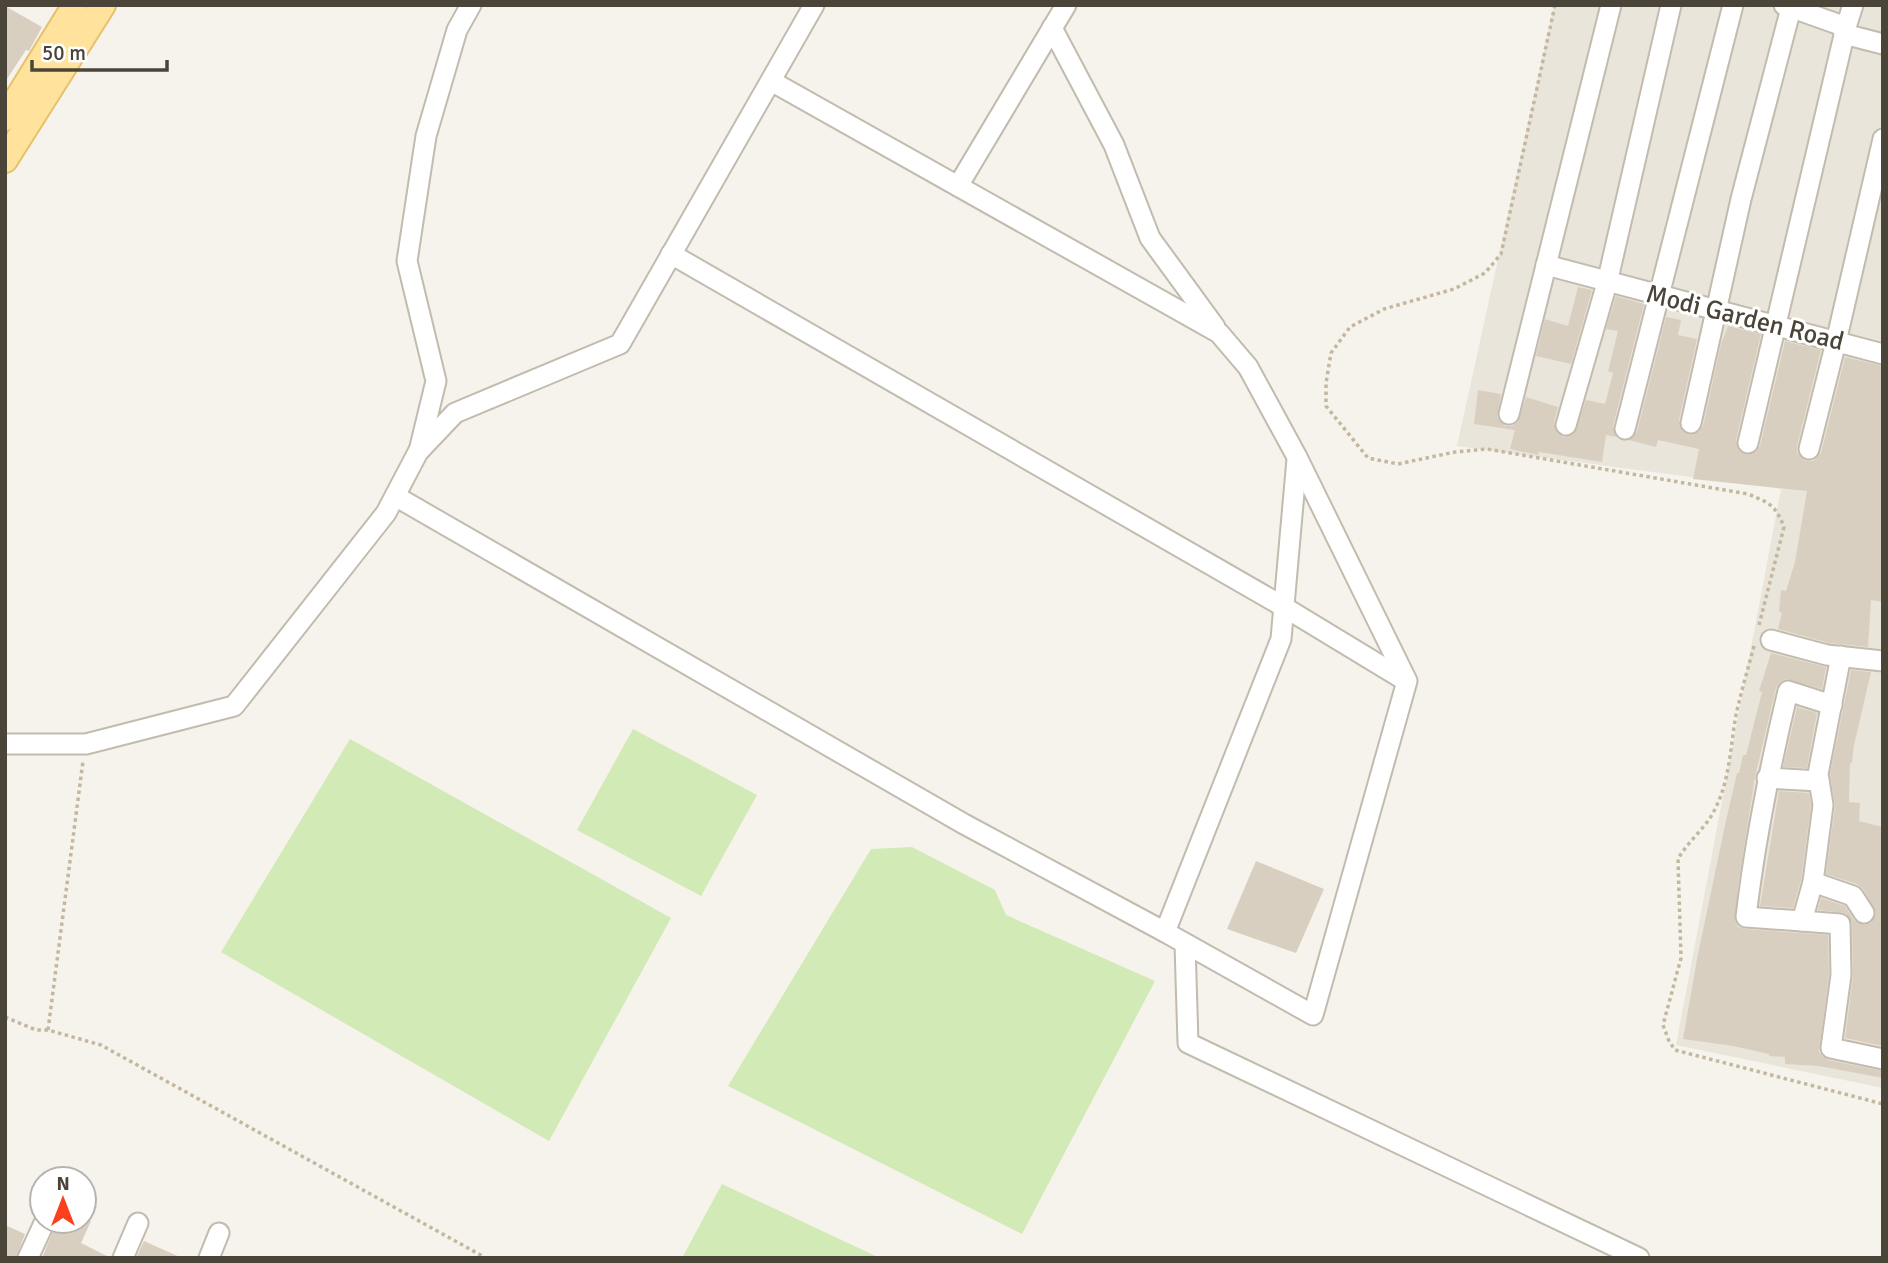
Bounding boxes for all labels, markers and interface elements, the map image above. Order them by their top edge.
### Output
scale bar [32,28,166,72]
text: 50 m [42,40,86,66]
street label: Modi Garden Road [1643,278,1847,358]
north arrow [28,1165,98,1235]
text: N [56,1172,70,1196]

